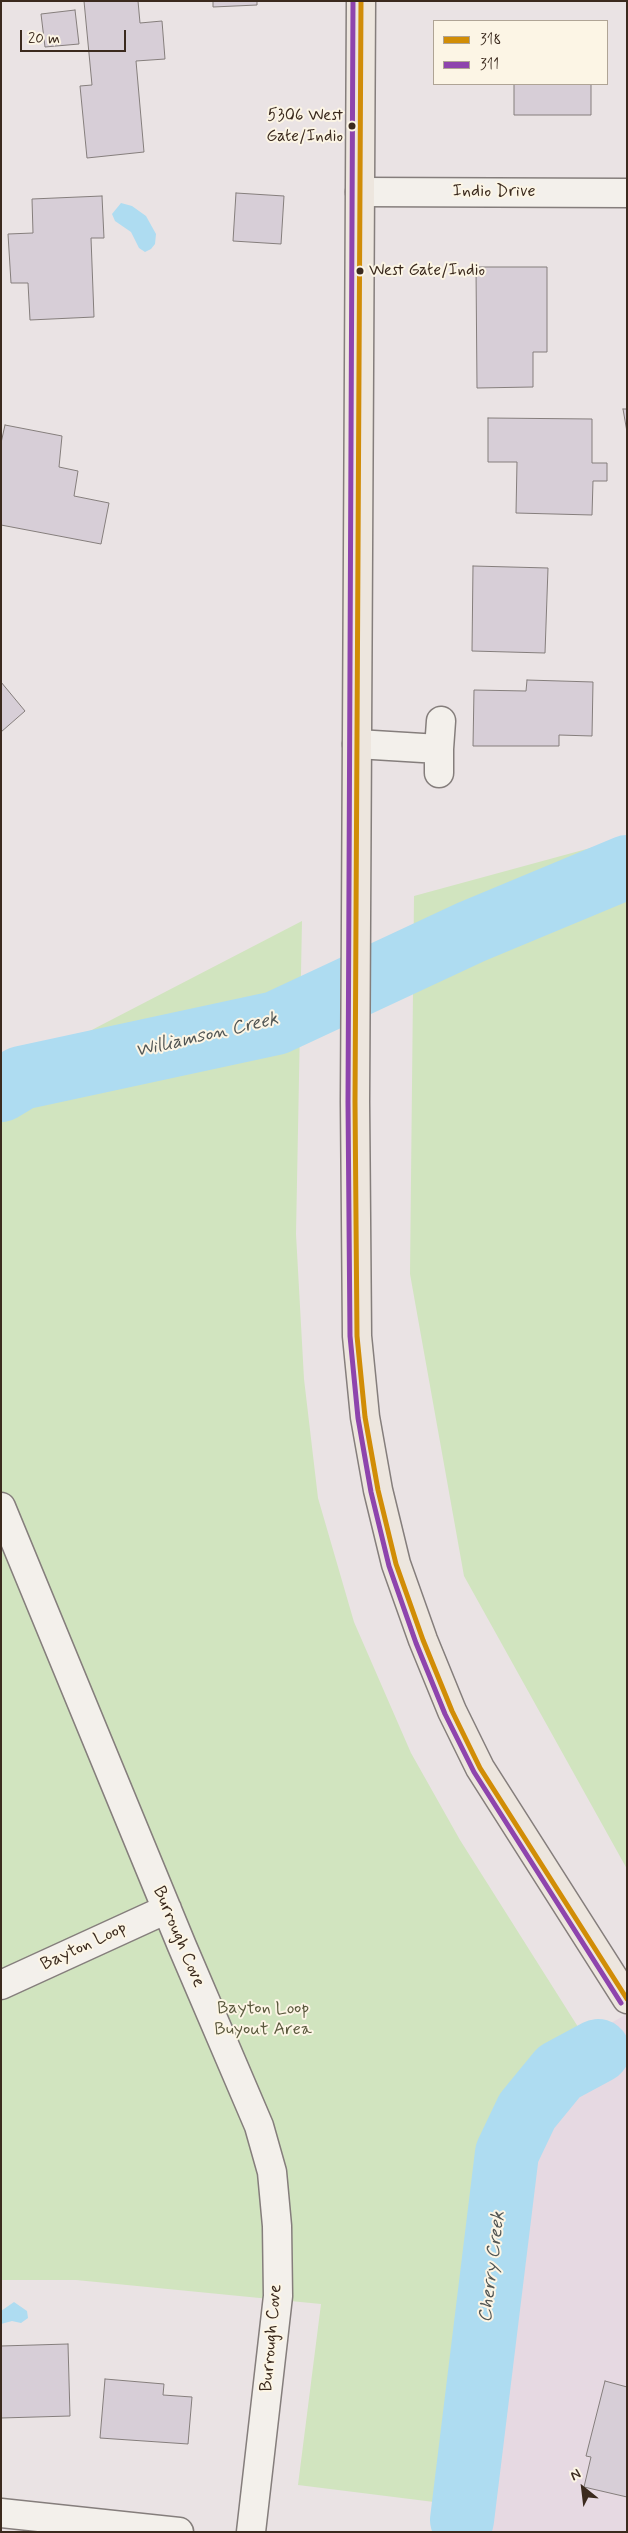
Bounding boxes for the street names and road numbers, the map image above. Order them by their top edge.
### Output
street label: Indio Drive [452,181,536,203]
street label: Burrough Cove [147,1883,209,1991]
street label: Bayton Loop [38,1918,130,1976]
street label: Burrough Cove [257,2283,287,2393]

